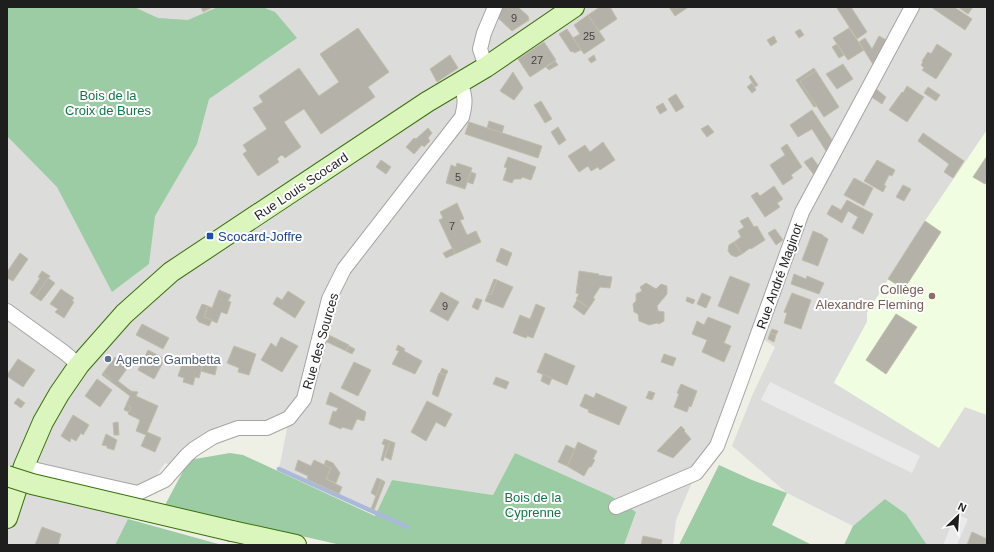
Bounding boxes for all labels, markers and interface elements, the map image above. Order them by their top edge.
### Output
house number: 9 [511,12,517,24]
house number: 25 [583,30,595,42]
house number: 27 [531,54,543,66]
park label: Bois de la Croix de Bures [65,88,151,118]
street label: Rue Louis Scocard [252,149,351,223]
house number: 5 [455,171,461,183]
house number: 7 [449,220,455,232]
street label: Rue André Maginot [753,221,806,331]
place label: Scocard-Joffre [218,229,302,244]
marker: Scocard-Joffre [205,231,215,241]
place label: Collège Alexandre Fleming [816,282,924,312]
street label: Rue des Sources [300,291,342,391]
marker: Collège Alexandre Fleming [927,291,937,301]
house number: 9 [442,300,448,312]
place label: Agence Gambetta [116,352,222,367]
marker: Agence Gambetta [103,354,113,364]
park label: Bois de la Cyprenne [504,490,562,520]
north arrow [938,496,978,536]
text: N [956,500,968,514]

